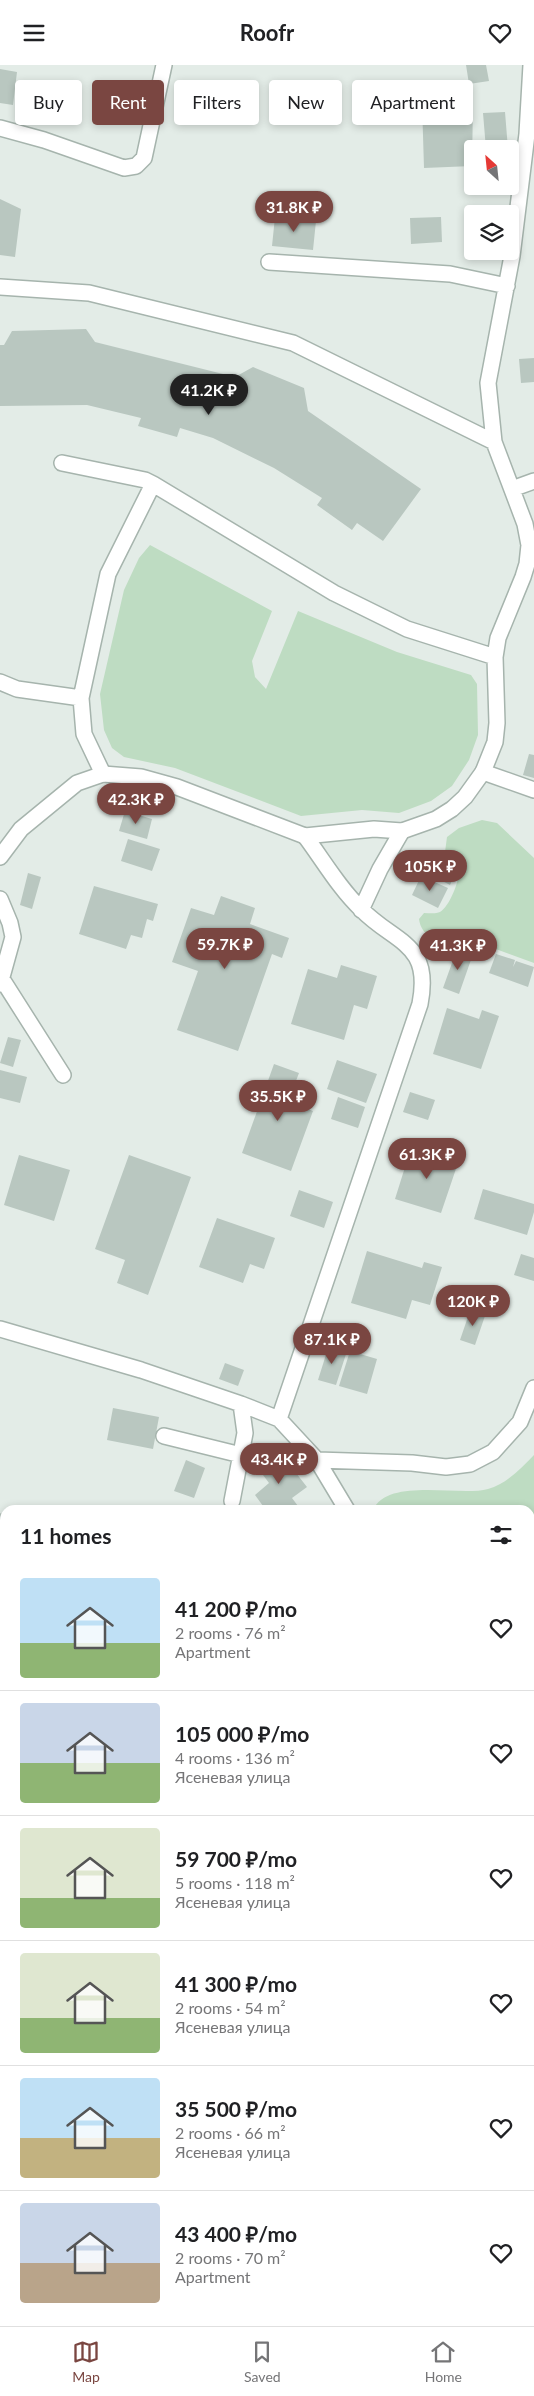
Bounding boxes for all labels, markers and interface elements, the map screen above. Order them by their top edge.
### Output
icon: menu [20,19,48,47]
text: Roofr [240,19,294,46]
icon: heart [486,19,514,47]
chip: Buy [15,80,82,125]
chip: Rent [92,80,164,125]
chip: Filters [174,80,259,125]
chip: New [269,80,342,125]
chip: Apartment [352,80,473,125]
north arrow [464,140,519,195]
map controls [464,140,519,260]
pin: 31.8K ₽ [248,191,340,233]
text: 31.8K ₽ [266,197,322,216]
button: layers [464,205,519,260]
pin: 41.2K ₽ [163,373,255,416]
text: 41.2K ₽ [181,380,237,399]
pin: 42.3K ₽ [90,783,182,825]
text: 42.3K ₽ [108,789,164,808]
pin: 105K ₽ [389,849,471,892]
text: 105K ₽ [404,856,456,875]
pin: 59.7K ₽ [179,927,271,970]
pin: 41.3K ₽ [412,929,504,971]
text: 59.7K ₽ [197,934,253,953]
text: 41.3K ₽ [430,935,486,954]
pin: 35.5K ₽ [232,1079,324,1122]
text: 35.5K ₽ [250,1086,306,1105]
pin: 61.3K ₽ [381,1137,473,1180]
text: 61.3K ₽ [399,1144,455,1163]
pin: 120K ₽ [432,1285,514,1327]
text: 120K ₽ [447,1291,499,1310]
pin: 87.1K ₽ [286,1323,378,1365]
text: 87.1K ₽ [304,1329,360,1348]
pin: 43.4K ₽ [233,1443,325,1485]
text: 43.4K ₽ [251,1449,307,1468]
icon: filters [487,1521,515,1549]
text: 11 homes [20,1523,111,1548]
text: 41 200 ₽/mo [175,1596,297,1621]
icon: home [60,1598,120,1658]
icon: heart [487,1614,515,1642]
text: 2 rooms · 76 m² [175,1623,286,1642]
text: Apartment [175,1642,250,1661]
text: 105 000 ₽/mo [175,1721,309,1746]
icon: home [60,1723,120,1783]
icon: heart [487,1739,515,1767]
text: 4 rooms · 136 m² [175,1748,295,1767]
text: Ясеневая улица [175,1767,290,1786]
text: 59 700 ₽/mo [175,1846,297,1871]
icon: home [60,1848,120,1908]
icon: heart [487,1864,515,1892]
text: 5 rooms · 118 m² [175,1873,295,1892]
text: Ясеневая улица [175,1892,290,1911]
text: 41 300 ₽/mo [175,1971,297,1996]
icon: home [60,1973,120,2033]
icon: heart [487,1989,515,2017]
text: 2 rooms · 54 m² [175,1998,286,2017]
text: Ясеневая улица [175,2017,290,2036]
text: 35 500 ₽/mo [175,2096,297,2121]
icon: home [60,2098,120,2158]
icon: heart [487,2114,515,2142]
text: 2 rooms · 66 m² [175,2123,286,2142]
text: Ясеневая улица [175,2142,290,2161]
text: 43 400 ₽/mo [175,2221,297,2246]
icon: home [60,2223,120,2283]
icon: heart [487,2239,515,2267]
text: 2 rooms · 70 m² [175,2248,286,2267]
text: Apartment [175,2267,250,2286]
tab: Map [72,2338,100,2385]
tab: Saved [244,2338,281,2385]
tab: Home [425,2338,462,2385]

